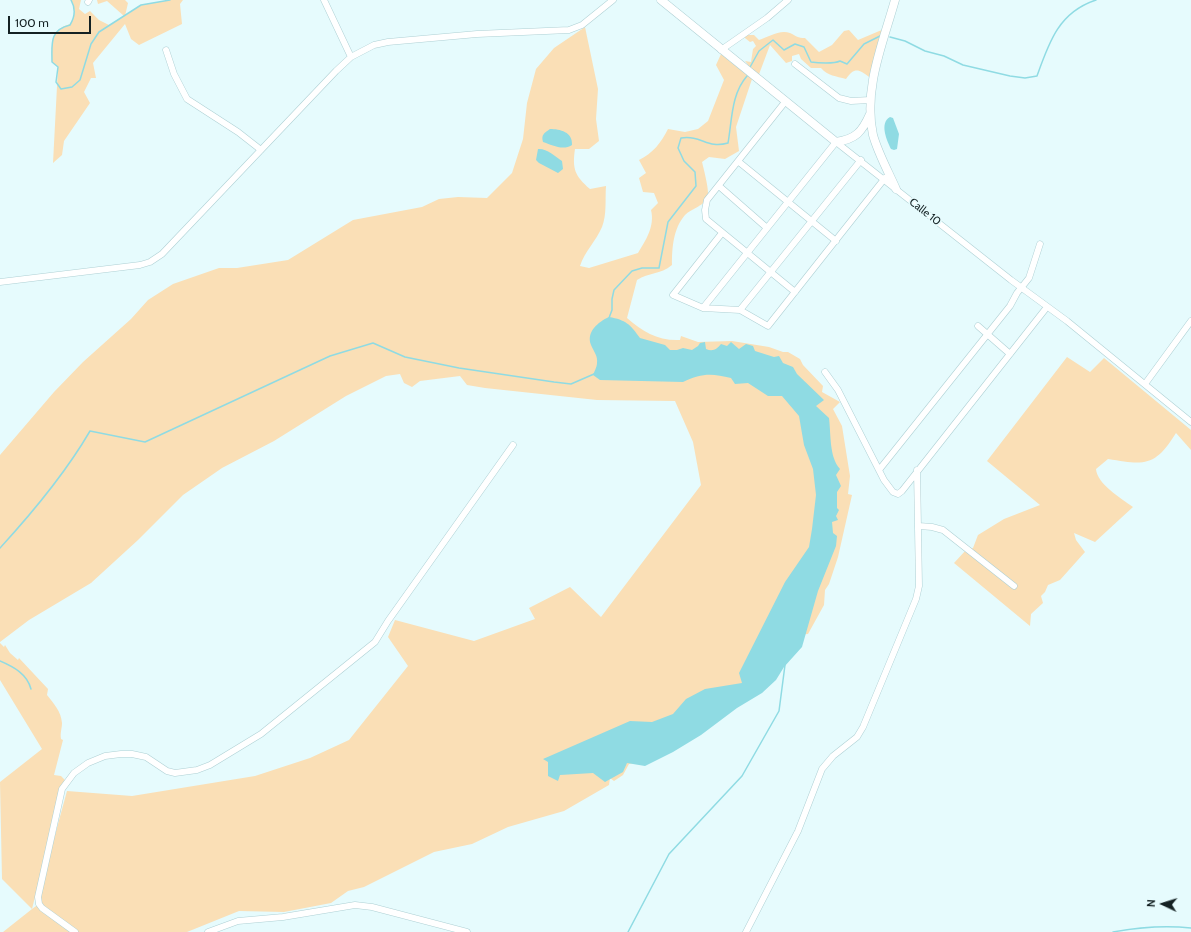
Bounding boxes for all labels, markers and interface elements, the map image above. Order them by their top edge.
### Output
scale bar [10,8,93,34]
text: 100 m [15,15,49,30]
street label: Calle 10 [907,196,943,228]
north arrow [1143,884,1183,924]
text: N [1144,899,1158,908]

